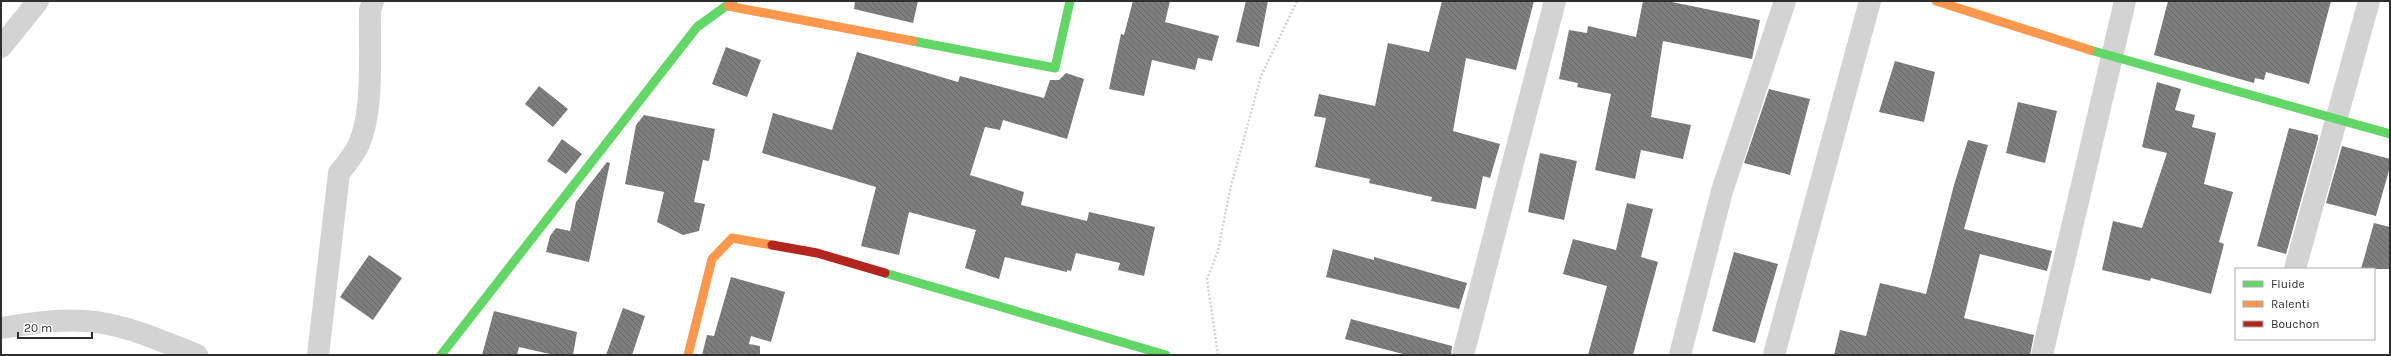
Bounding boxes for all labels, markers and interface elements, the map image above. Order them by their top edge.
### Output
legend [2235,268,2375,340]
text: Fluide [2271,277,2305,291]
text: Ralenti [2271,297,2310,311]
scale bar [18,314,92,340]
text: Bouchon [2271,317,2320,331]
text: 20 m [24,321,52,335]

